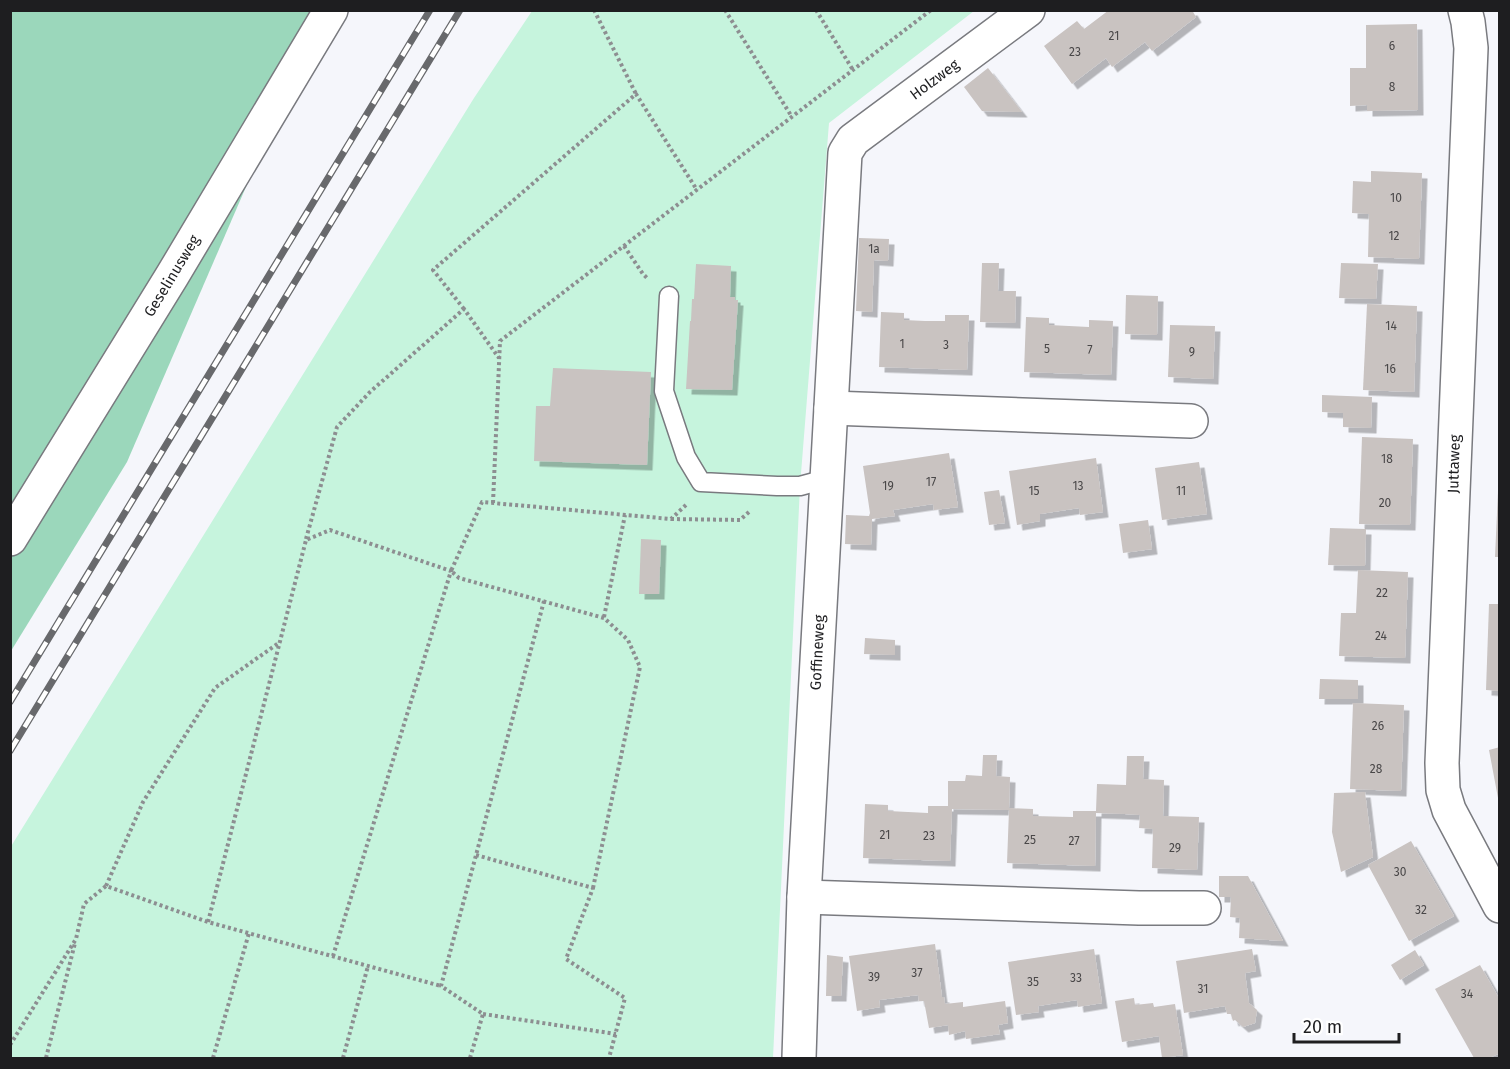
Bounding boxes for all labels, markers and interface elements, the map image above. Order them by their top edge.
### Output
house number: 21 [1109,29,1119,43]
house number: 6 [1389,39,1395,53]
house number: 23 [1069,45,1081,59]
street label: Holzweg [906,55,963,104]
house number: 8 [1389,80,1396,94]
house number: 10 [1390,191,1402,205]
house number: 12 [1388,229,1400,243]
street label: Geselinusweg [140,231,204,320]
house number: 1a [868,242,880,256]
house number: 14 [1385,319,1397,333]
house number: 1 [899,337,905,351]
house number: 3 [943,338,949,352]
house number: 5 [1044,342,1050,356]
house number: 7 [1087,343,1093,357]
house number: 9 [1189,345,1195,359]
house number: 16 [1384,362,1396,376]
street label: Juttaweg [1444,434,1464,494]
house number: 18 [1381,452,1393,466]
house number: 17 [926,475,936,489]
house number: 19 [882,479,894,493]
house number: 13 [1072,479,1084,493]
house number: 15 [1028,484,1040,498]
house number: 11 [1176,484,1186,498]
house number: 20 [1379,496,1392,510]
house number: 22 [1376,586,1388,600]
street label: Goffineweg [806,614,829,691]
house number: 24 [1375,629,1388,643]
house number: 26 [1372,719,1384,733]
house number: 28 [1370,762,1383,776]
house number: 21 [880,828,890,842]
house number: 23 [923,829,935,843]
house number: 25 [1024,833,1036,847]
house number: 27 [1068,834,1080,848]
house number: 29 [1169,841,1181,855]
house number: 30 [1394,865,1407,879]
house number: 32 [1415,903,1427,917]
house number: 37 [911,966,923,980]
house number: 39 [868,970,880,984]
house number: 33 [1070,971,1082,985]
house number: 35 [1027,975,1039,989]
house number: 31 [1198,982,1208,996]
house number: 34 [1461,987,1474,1001]
scale bar [1294,1006,1399,1044]
text: 20 m [1303,1016,1342,1038]

